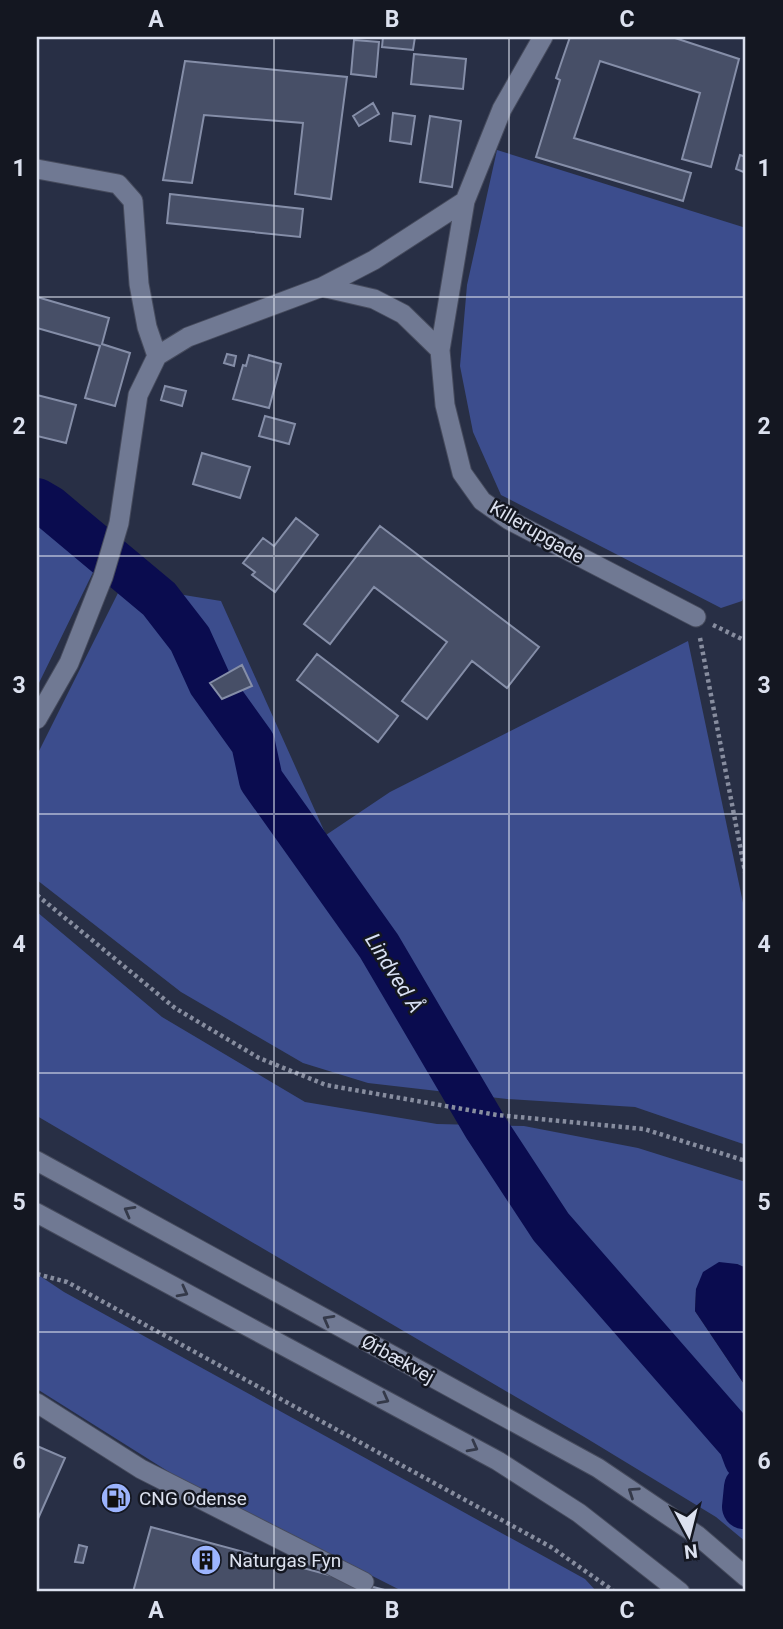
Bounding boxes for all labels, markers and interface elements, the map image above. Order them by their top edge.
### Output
text: A [148,6,164,33]
text: B [385,6,399,33]
text: C [619,6,635,33]
text: 1 [12,155,26,182]
text: 1 [757,155,771,182]
text: 2 [12,413,26,440]
text: 2 [757,413,771,440]
street label: Killerupgade [486,496,588,568]
text: 3 [12,672,26,699]
text: 3 [757,672,771,699]
water label: Lindved Å [360,929,428,1017]
text: 4 [12,931,26,958]
text: 4 [757,931,771,958]
text: 5 [12,1189,26,1216]
text: 5 [757,1189,771,1216]
one-way arrow [124,1206,136,1219]
one-way arrow [176,1283,188,1297]
one-way arrow [323,1315,336,1329]
street label: Ørbækvej [358,1330,438,1388]
one-way arrow [376,1391,389,1404]
one-way arrow [465,1439,478,1453]
text: 6 [12,1448,26,1475]
text: 6 [757,1448,771,1475]
fuel station icon: CNG Odense [99,1481,133,1515]
place label: CNG Odense [139,1487,247,1510]
one-way arrow [628,1487,641,1500]
north arrow [654,1500,724,1570]
text: N [683,1539,699,1564]
building icon: Naturgas Fyn [189,1543,223,1577]
place label: Naturgas Fyn [229,1549,341,1572]
text: A [148,1597,164,1624]
text: B [385,1597,399,1624]
text: C [619,1597,635,1624]

